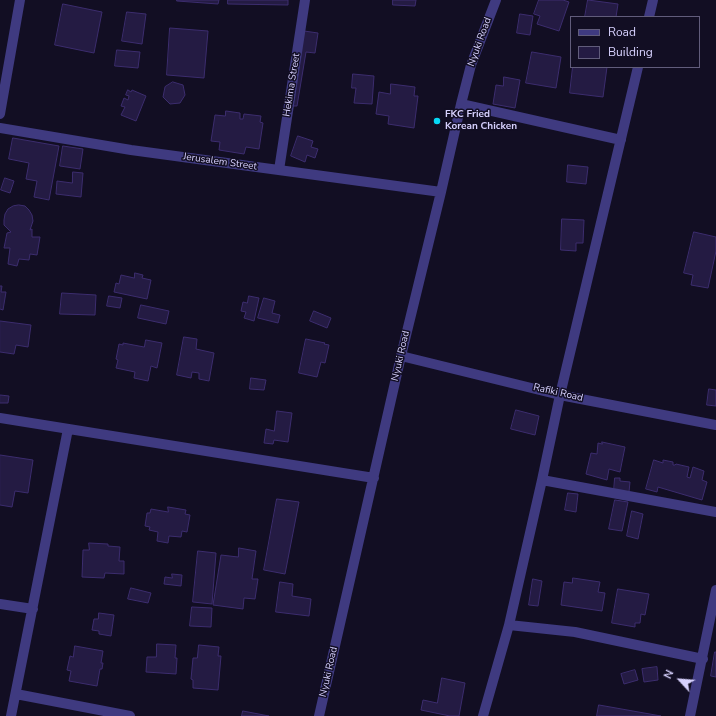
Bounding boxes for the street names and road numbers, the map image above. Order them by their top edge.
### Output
street label: Nyuki Road [466,16,494,68]
street label: Hekima Street [281,52,303,118]
street label: Jerusalem Street [182,151,258,173]
street label: Nyuki Road [389,330,413,382]
street label: Rafiki Road [532,381,584,405]
street label: Nyuki Road [317,646,341,698]

